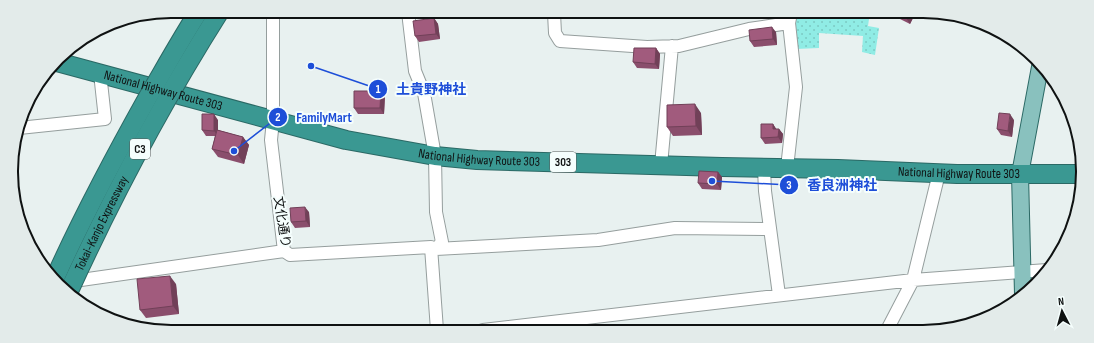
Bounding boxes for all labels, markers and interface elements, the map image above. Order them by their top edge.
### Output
street label: National Highway Route 303 [102,67,224,114]
callout: 土貴野神社 [368,76,474,102]
text: 土貴野神社 [396,81,466,98]
text: 1 [376,82,381,97]
callout: FamilyMart [268,104,360,130]
text: FamilyMart [296,109,352,126]
text: 2 [275,110,281,125]
road number: C3 [130,139,150,159]
street label: National Highway Route 303 [417,145,540,170]
road number: 303 [550,152,576,172]
street label: National Highway Route 303 [897,164,1020,182]
callout: 香良洲神社 [779,172,885,198]
street label: Tokai-Kanjo Expressway [71,173,132,274]
text: 香良洲神社 [807,177,877,194]
text: 3 [786,178,792,193]
street label: 文化通り [270,195,294,249]
north arrow [1042,291,1082,331]
text: N [1057,295,1065,308]

